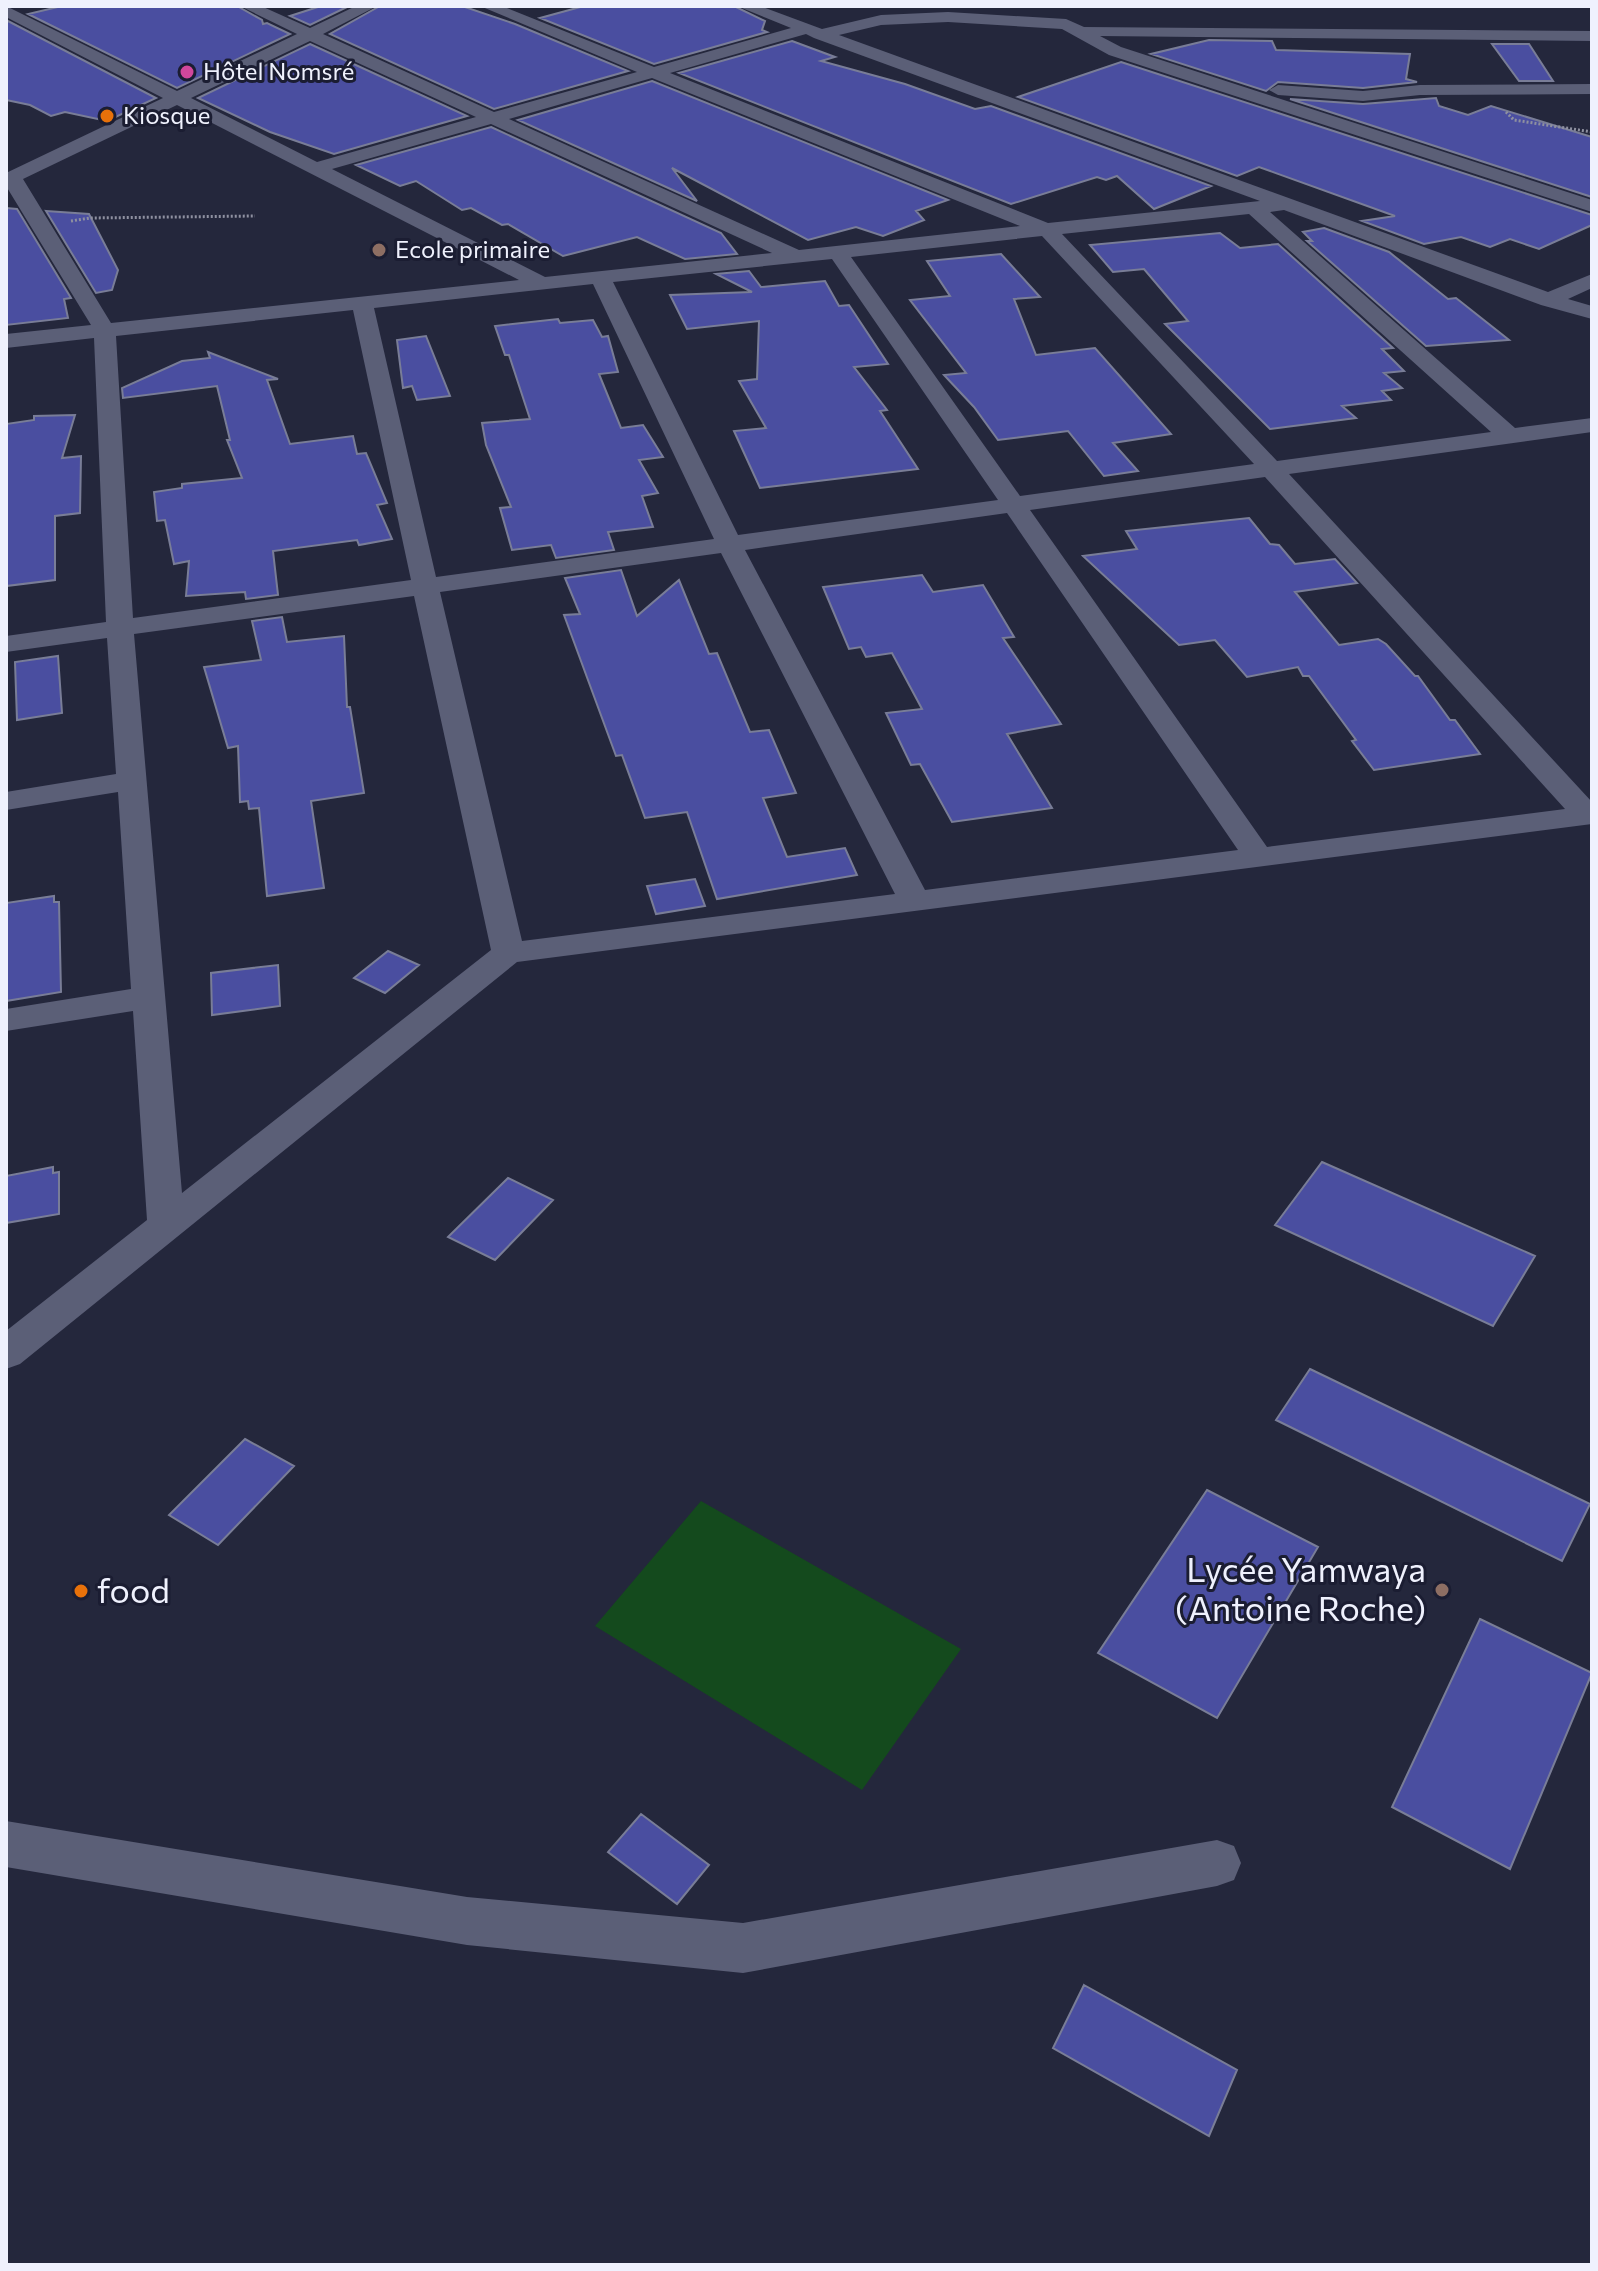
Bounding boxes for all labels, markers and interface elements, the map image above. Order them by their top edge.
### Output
place label: Hôtel Nomsré [203,56,354,85]
marker: Hôtel Nomsré [178,63,196,81]
place label: Kiosque [123,100,210,129]
marker: Kiosque [98,107,116,125]
place label: Ecole primaire [395,234,550,263]
marker: Ecole primaire [370,241,388,259]
place label: Lycée Yamwaya (Antoine Roche) [1175,1547,1426,1628]
place label: food [97,1568,170,1610]
marker: Lycée Yamwaya (Antoine Roche) [1433,1581,1451,1599]
marker: food [72,1582,90,1600]

